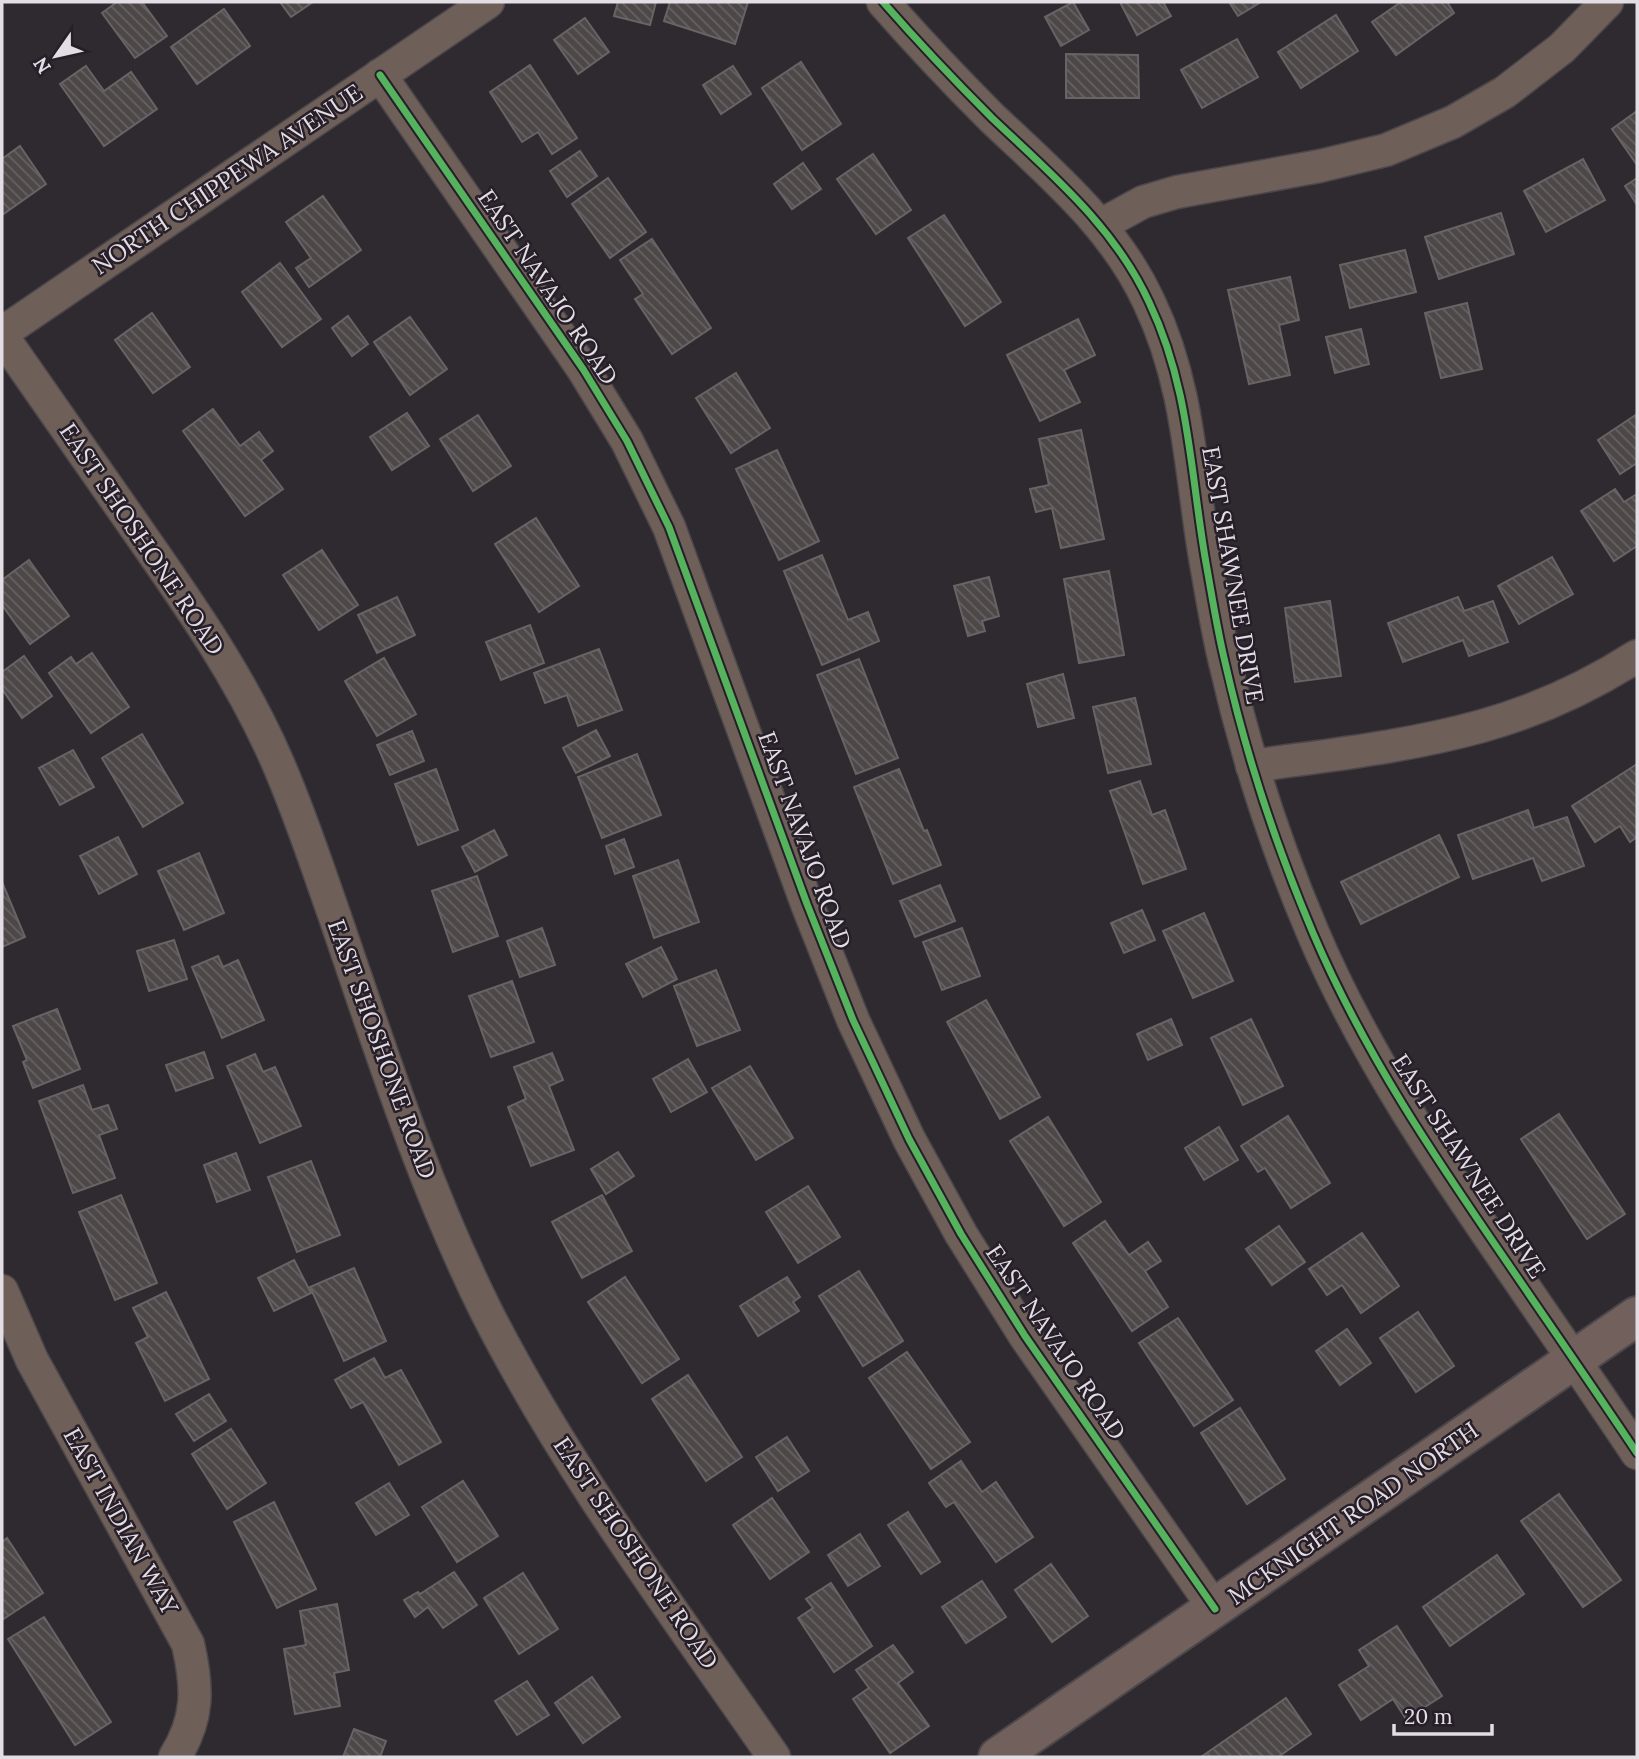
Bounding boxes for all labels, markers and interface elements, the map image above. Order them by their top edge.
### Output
north arrow [21,21,91,91]
text: N [28,52,56,78]
street label: NORTH CHIPPEWA AVENUE [86,77,368,281]
street label: EAST NAVAJO ROAD [471,183,625,391]
street label: EAST SHOSHONE ROAD [53,417,231,661]
street label: EAST SHAWNEE DRIVE [1195,444,1271,706]
street label: EAST NAVAJO ROAD [751,727,859,953]
street label: EAST SHOSHONE ROAD [321,915,443,1183]
street label: EAST SHAWNEE DRIVE [1385,1048,1553,1284]
street label: EAST NAVAJO ROAD [979,1238,1133,1446]
street label: MCKNIGHT ROAD NORTH [1222,1415,1484,1611]
street label: EAST INDIAN WAY [57,1422,186,1621]
street label: EAST SHOSHONE ROAD [547,1431,725,1675]
scale bar [1394,1692,1492,1736]
text: 20 m [1404,1703,1453,1730]

